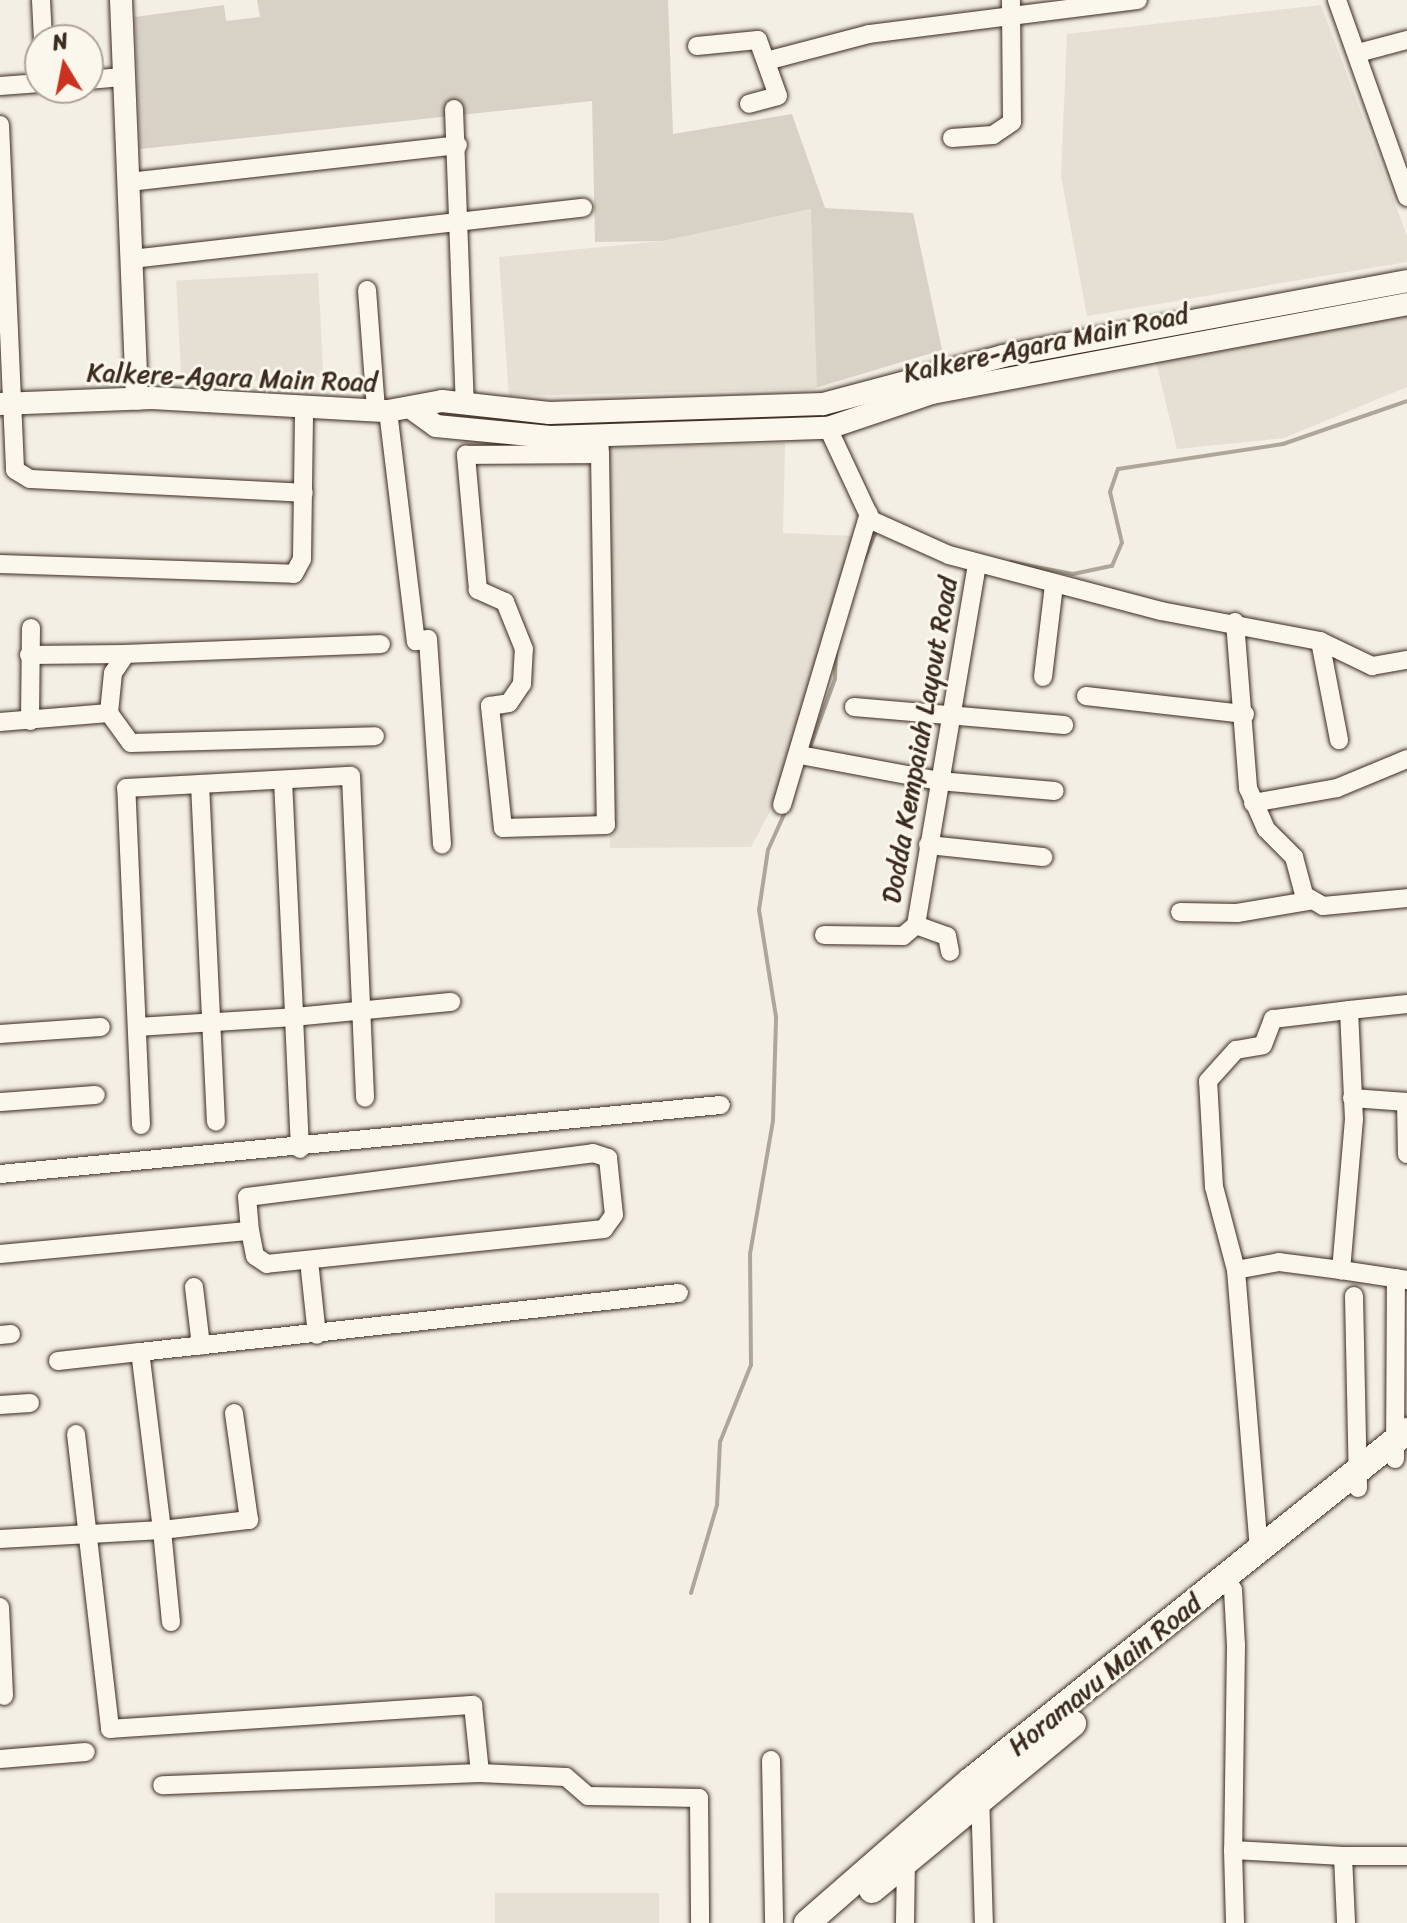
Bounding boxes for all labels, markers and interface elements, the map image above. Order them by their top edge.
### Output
text: N [49,21,71,62]
north arrow [24,24,104,104]
street label: Kalkere-Agara Main Road [901,299,1191,389]
street label: Kalkere-Agara Main Road [86,357,378,399]
street label: Dodda Kempaiah Layout Road [876,574,964,906]
street label: Horamavu Main Road [1002,1588,1208,1762]

